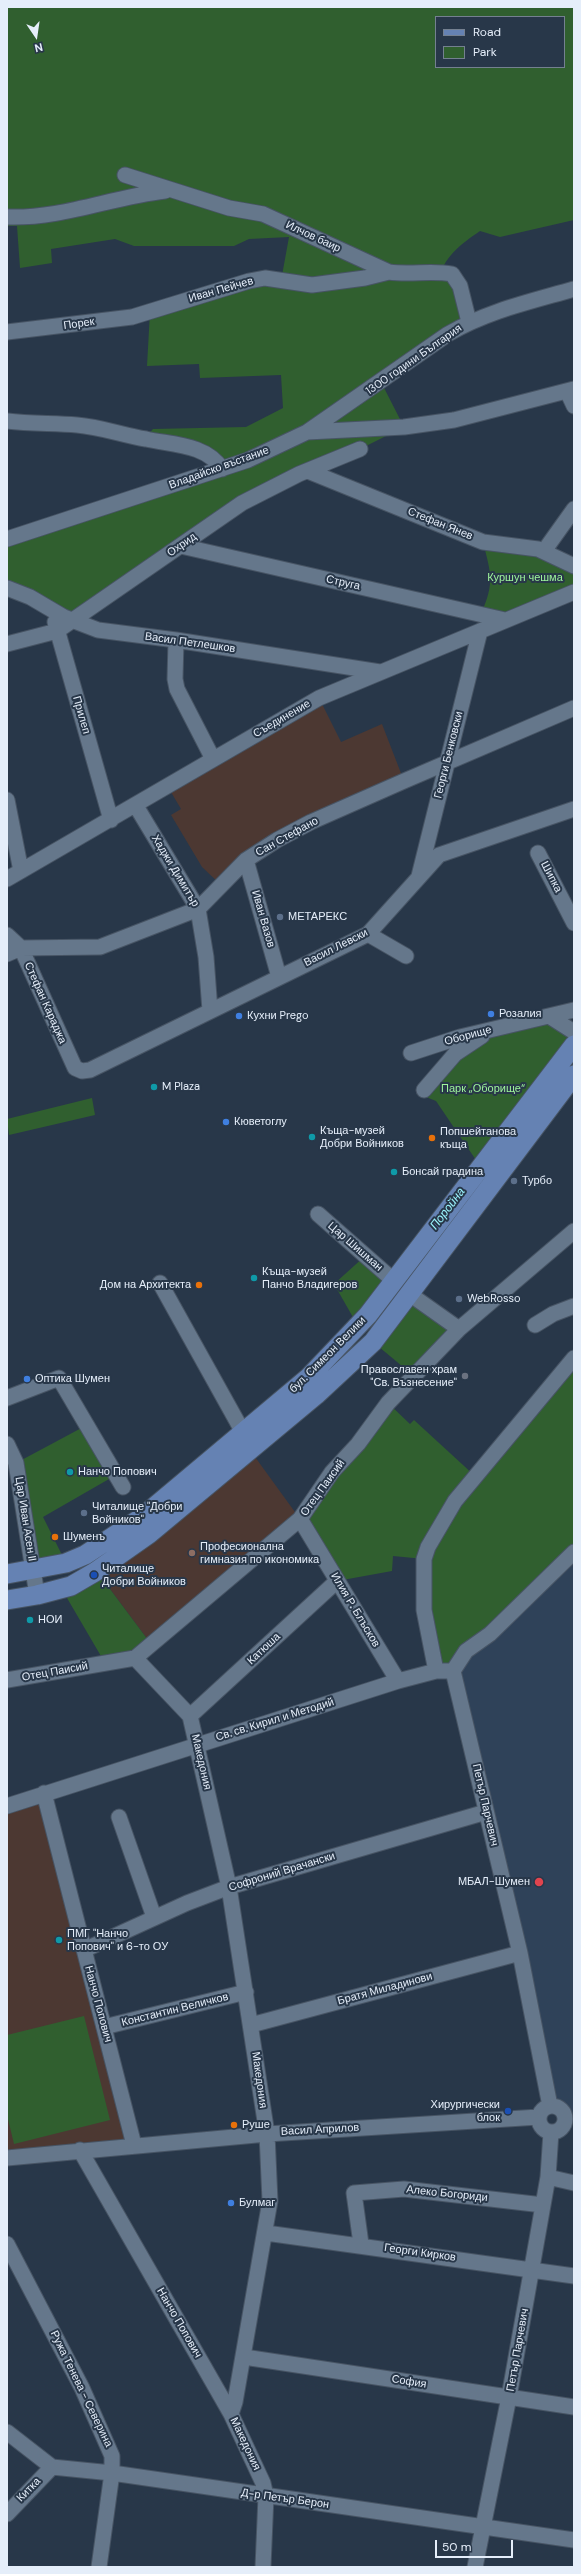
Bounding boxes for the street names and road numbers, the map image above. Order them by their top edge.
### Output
street label: Илчов баир [283,219,343,255]
street label: Иван Пейчев [187,274,255,306]
street label: Порек [63,315,95,333]
street label: 1300 години България [364,322,464,398]
street label: Владайско въстание [167,444,271,492]
street label: Стефан Янев [405,505,475,543]
street label: Охрид [165,530,199,560]
street label: Струга [325,573,361,593]
street label: Васил Петлешков [144,630,236,656]
street label: Прилеп [69,695,93,735]
street label: Съединение [251,697,313,741]
street label: Георги Бенковски [432,710,466,800]
street label: Сан Стефано [253,814,321,860]
street label: Хаджи Димитър [148,833,202,909]
street label: Шипка [538,859,564,895]
street label: Иван Вазов [249,889,277,949]
street label: Васил Левски [302,926,370,970]
street label: Стефан Караджа [21,960,69,1046]
street label: Оборище [443,1023,493,1049]
street label: Цар Шишман [325,1220,385,1274]
street label: бул. Симеон Велики [287,1314,369,1396]
street label: Отец Паисий [298,1457,348,1519]
street label: Цар Иван Асен II [12,1476,38,1562]
street label: Илия Р. Блъсков [328,1570,382,1650]
street label: Катюша [245,1630,283,1668]
street label: Отец Паисий [21,1660,89,1684]
street label: Св. св. Кирил и Методий [214,1696,336,1744]
street label: Македония [188,1733,214,1791]
street label: Петър Парчевич [469,1763,501,1847]
street label: Софроний Врачански [227,1850,337,1894]
street label: Нанчо Попович [81,1964,115,2044]
street label: Братя Миладинови [336,1970,434,2008]
street label: Константин Величков [120,1990,230,2030]
street label: Македония [249,2051,269,2109]
street label: Васил Априлов [280,2121,360,2139]
street label: Алеко Богориди [406,2183,488,2205]
street label: Георги Кирков [383,2241,457,2265]
street label: Нанчо Попович [154,2286,204,2360]
street label: Петър Парчевич [504,2307,532,2393]
street label: Ружа Тенева - Северина [47,2329,115,2449]
street label: София [391,2373,427,2391]
street label: Македония [227,2415,263,2473]
street label: Китка [14,2475,44,2505]
street label: Д-р Петър Берон [240,2486,330,2512]

